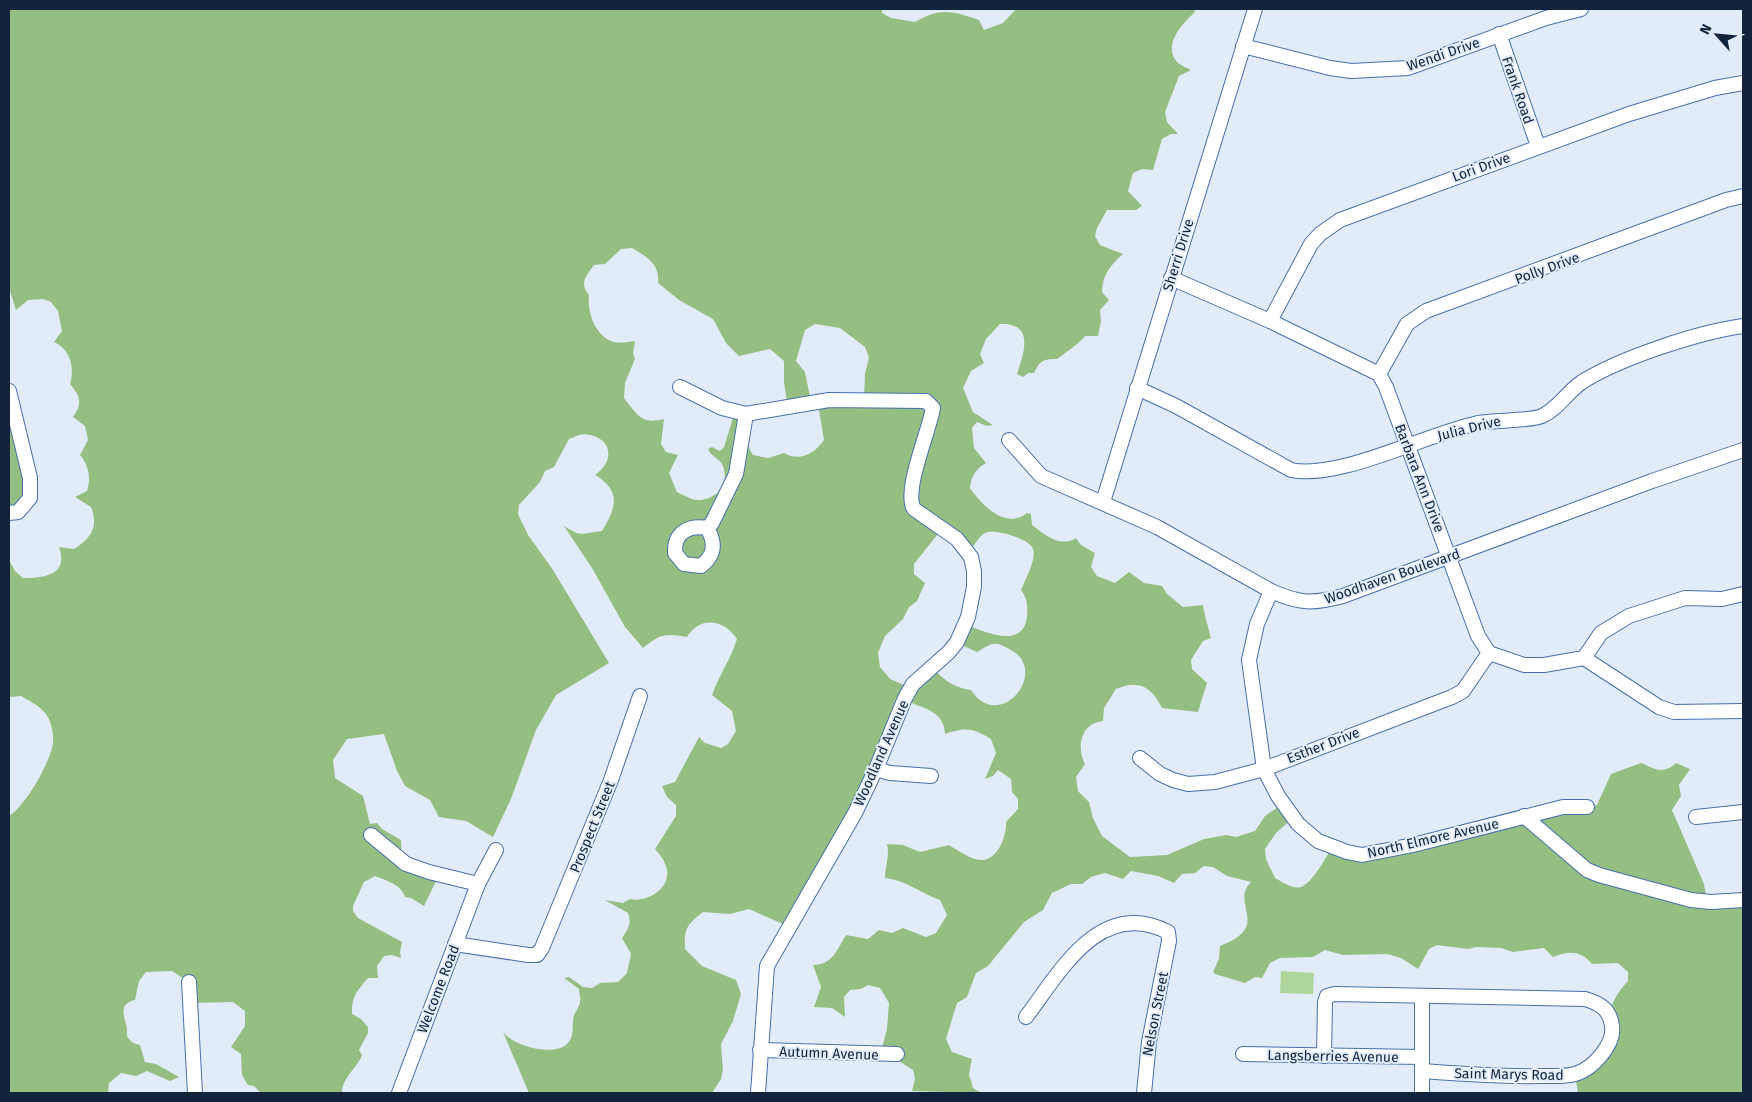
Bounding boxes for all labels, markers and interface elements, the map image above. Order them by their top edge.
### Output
north arrow [1692,10,1742,60]
text: N [1696,21,1716,37]
street label: Wendi Drive [1404,34,1482,75]
street label: Frank Road [1498,54,1537,126]
street label: Lori Drive [1450,149,1513,186]
street label: Sherri Drive [1159,217,1198,293]
street label: Polly Drive [1513,249,1582,288]
street label: Julia Drive [1436,412,1503,445]
street label: Barbara Ann Drive [1391,422,1448,535]
street label: Woodhaven Boulevard [1322,545,1462,608]
street label: Woodland Avenue [850,697,913,809]
street label: Esther Drive [1284,724,1362,767]
street label: Prospect Street [566,778,619,875]
street label: North Elmore Avenue [1366,815,1501,862]
street label: Welcome Road [414,943,463,1036]
street label: Nelson Street [1139,969,1172,1058]
street label: Autumn Avenue [779,1043,879,1064]
street label: Langsberries Avenue [1267,1047,1399,1066]
street label: Saint Marys Road [1454,1065,1564,1084]

